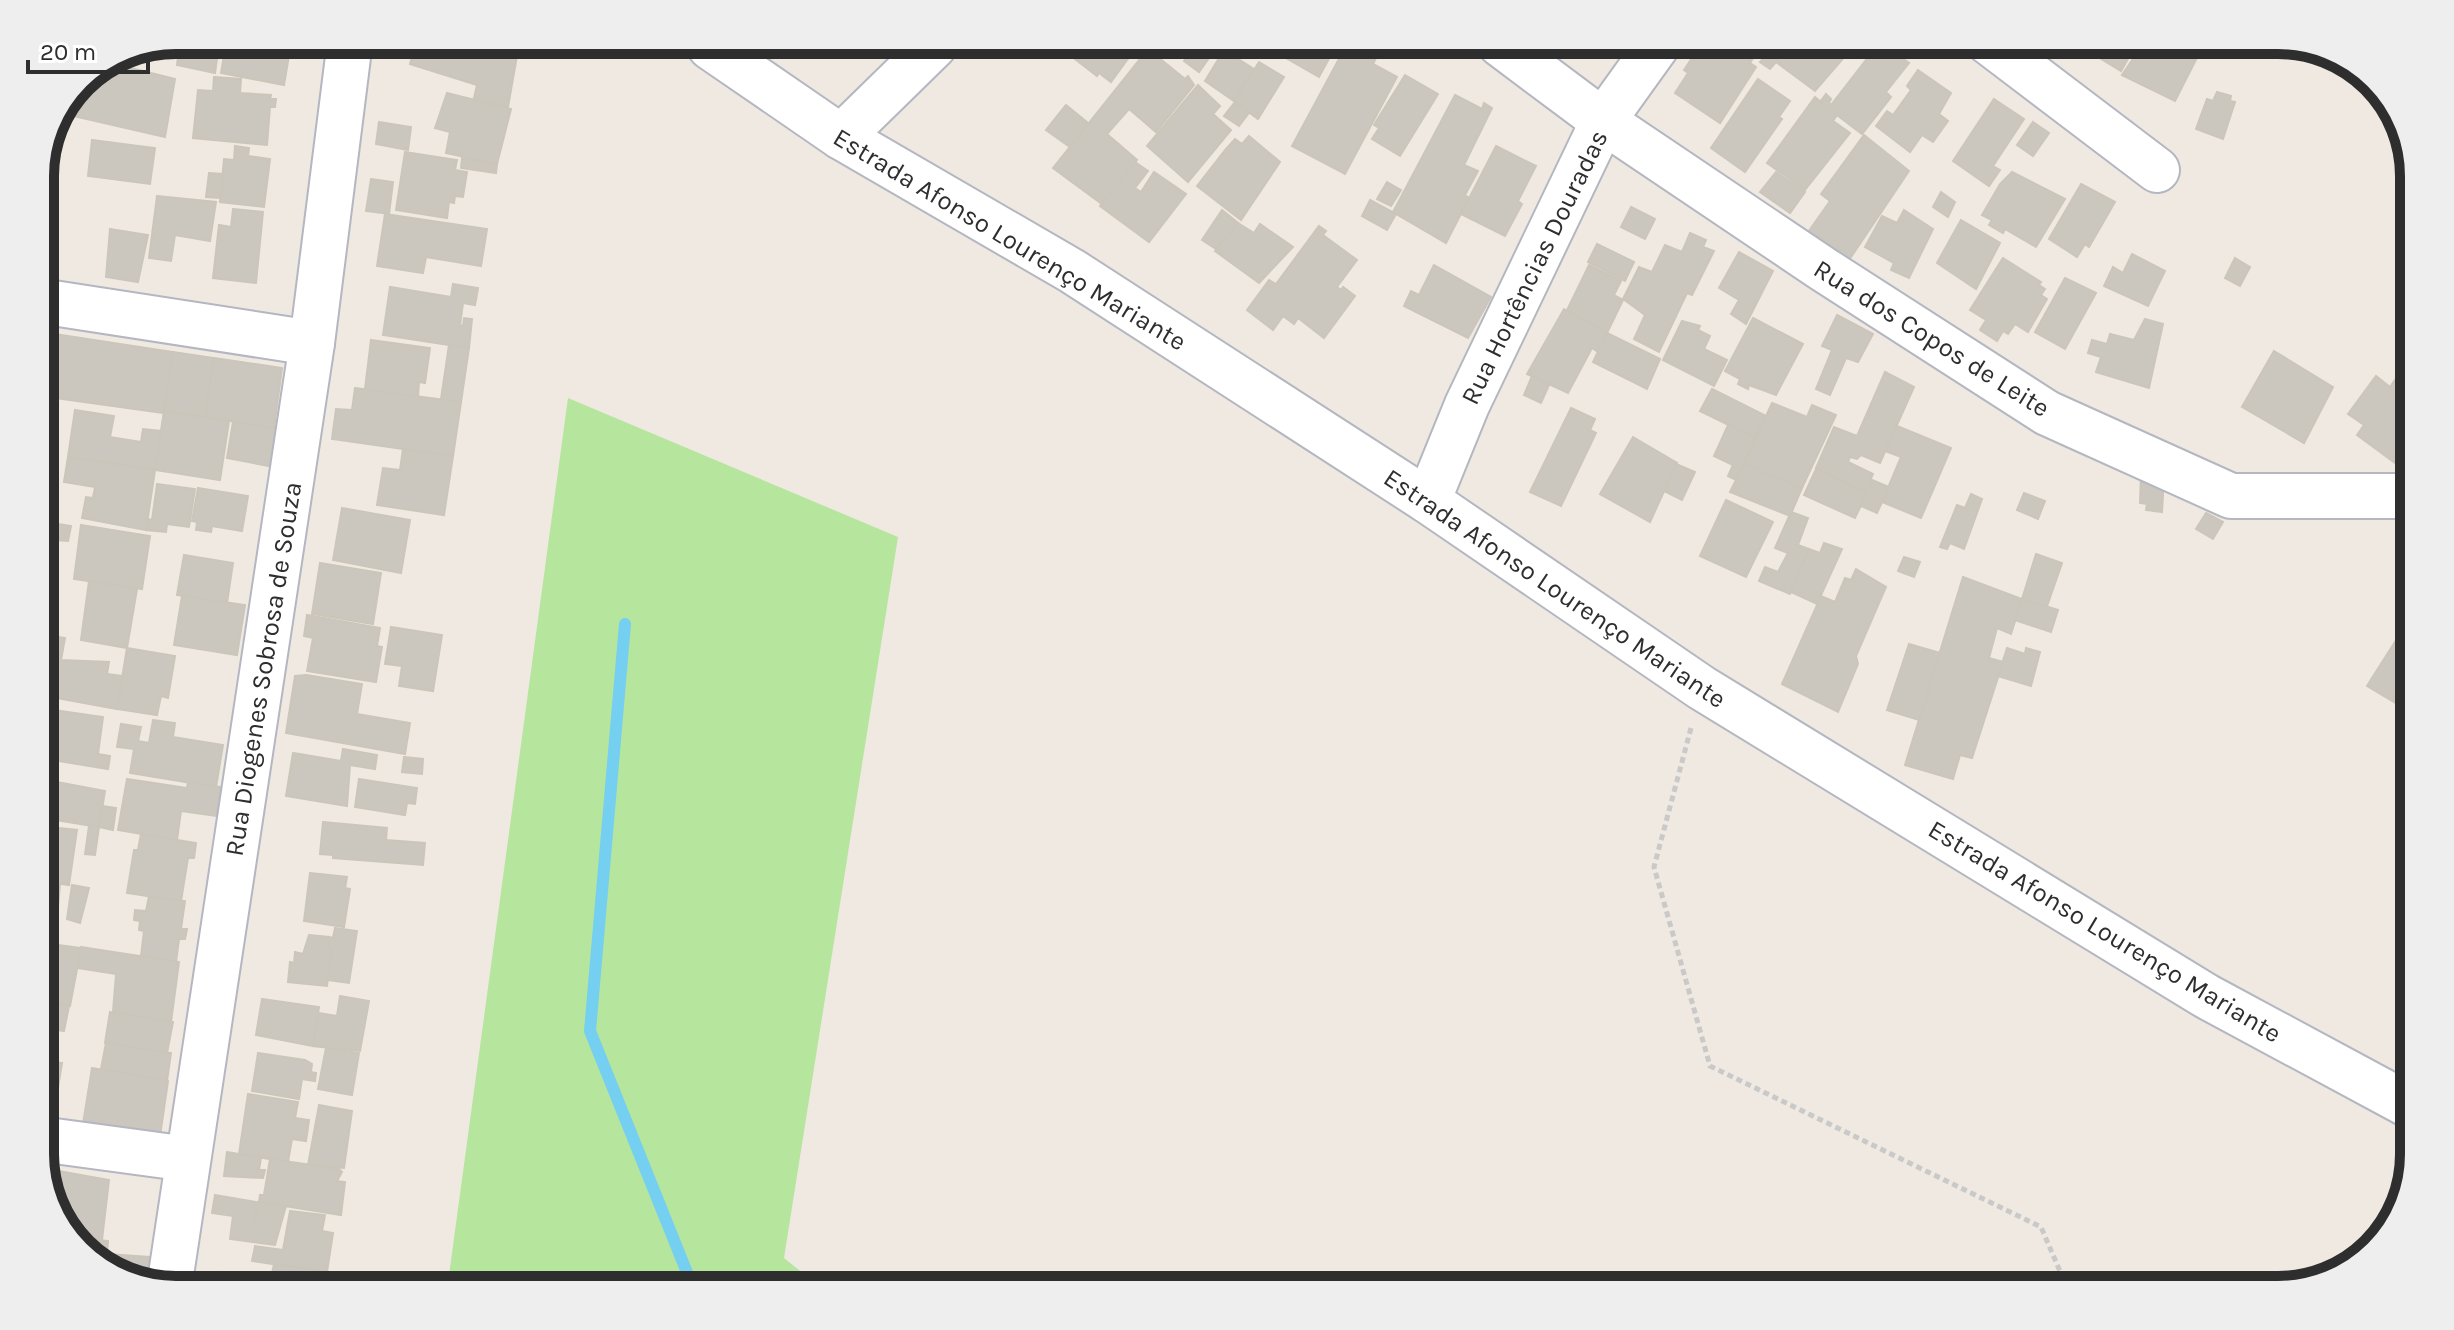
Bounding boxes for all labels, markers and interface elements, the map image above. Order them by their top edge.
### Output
scale bar [28,24,148,74]
text: 20 m [40,38,96,66]
street label: Estrada Afonso Lourenço Mariante [828,122,1192,357]
street label: Rua Hortências Douradas [1454,125,1614,410]
street label: Rua dos Copos de Leite [1808,253,2055,424]
street label: Estrada Afonso Lourenço Mariante [1378,462,1732,715]
street label: Rua Diogenes Sobrosa de Souza [219,480,308,858]
street label: Estrada Afonso Lourenço Mariante [1923,814,2287,1049]

